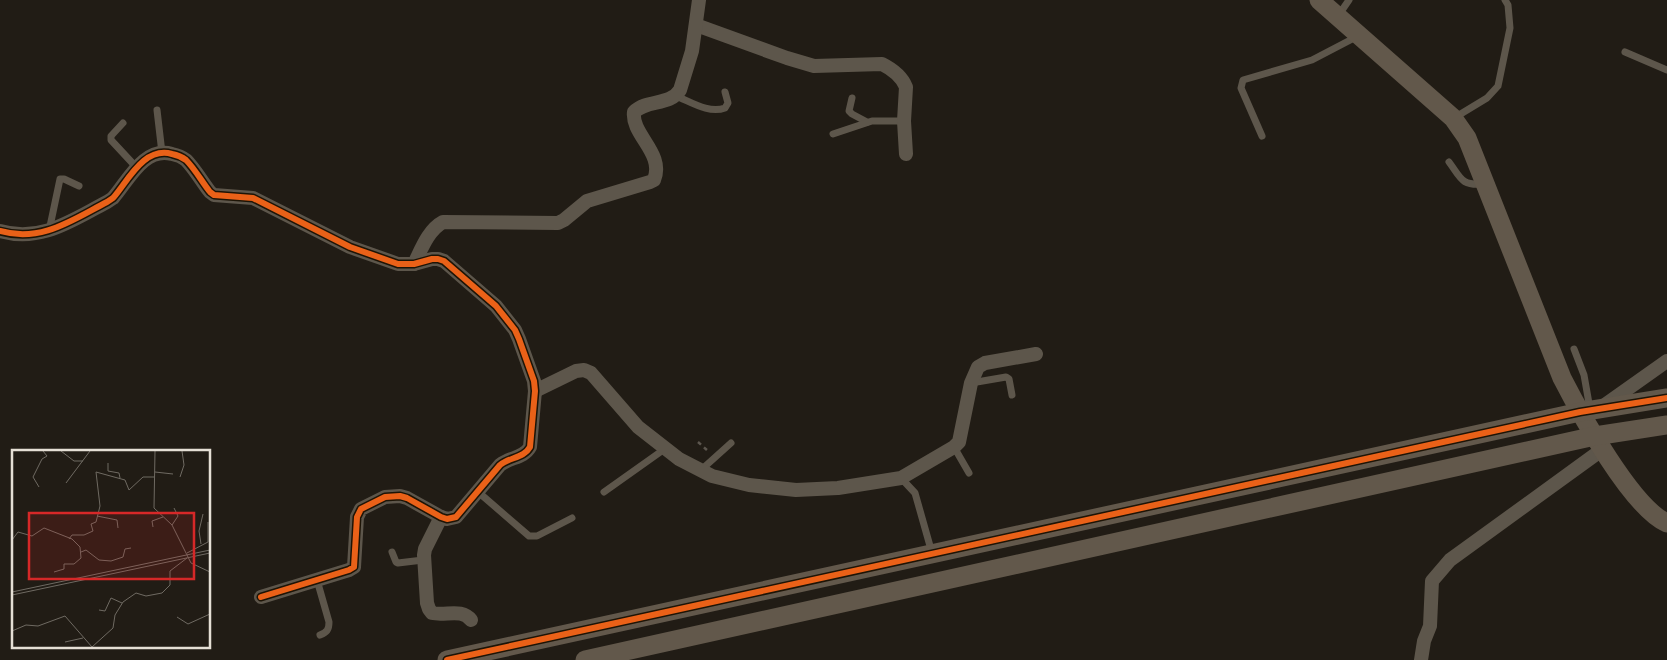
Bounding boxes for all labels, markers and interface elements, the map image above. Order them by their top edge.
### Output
inset map [12,450,210,648]

